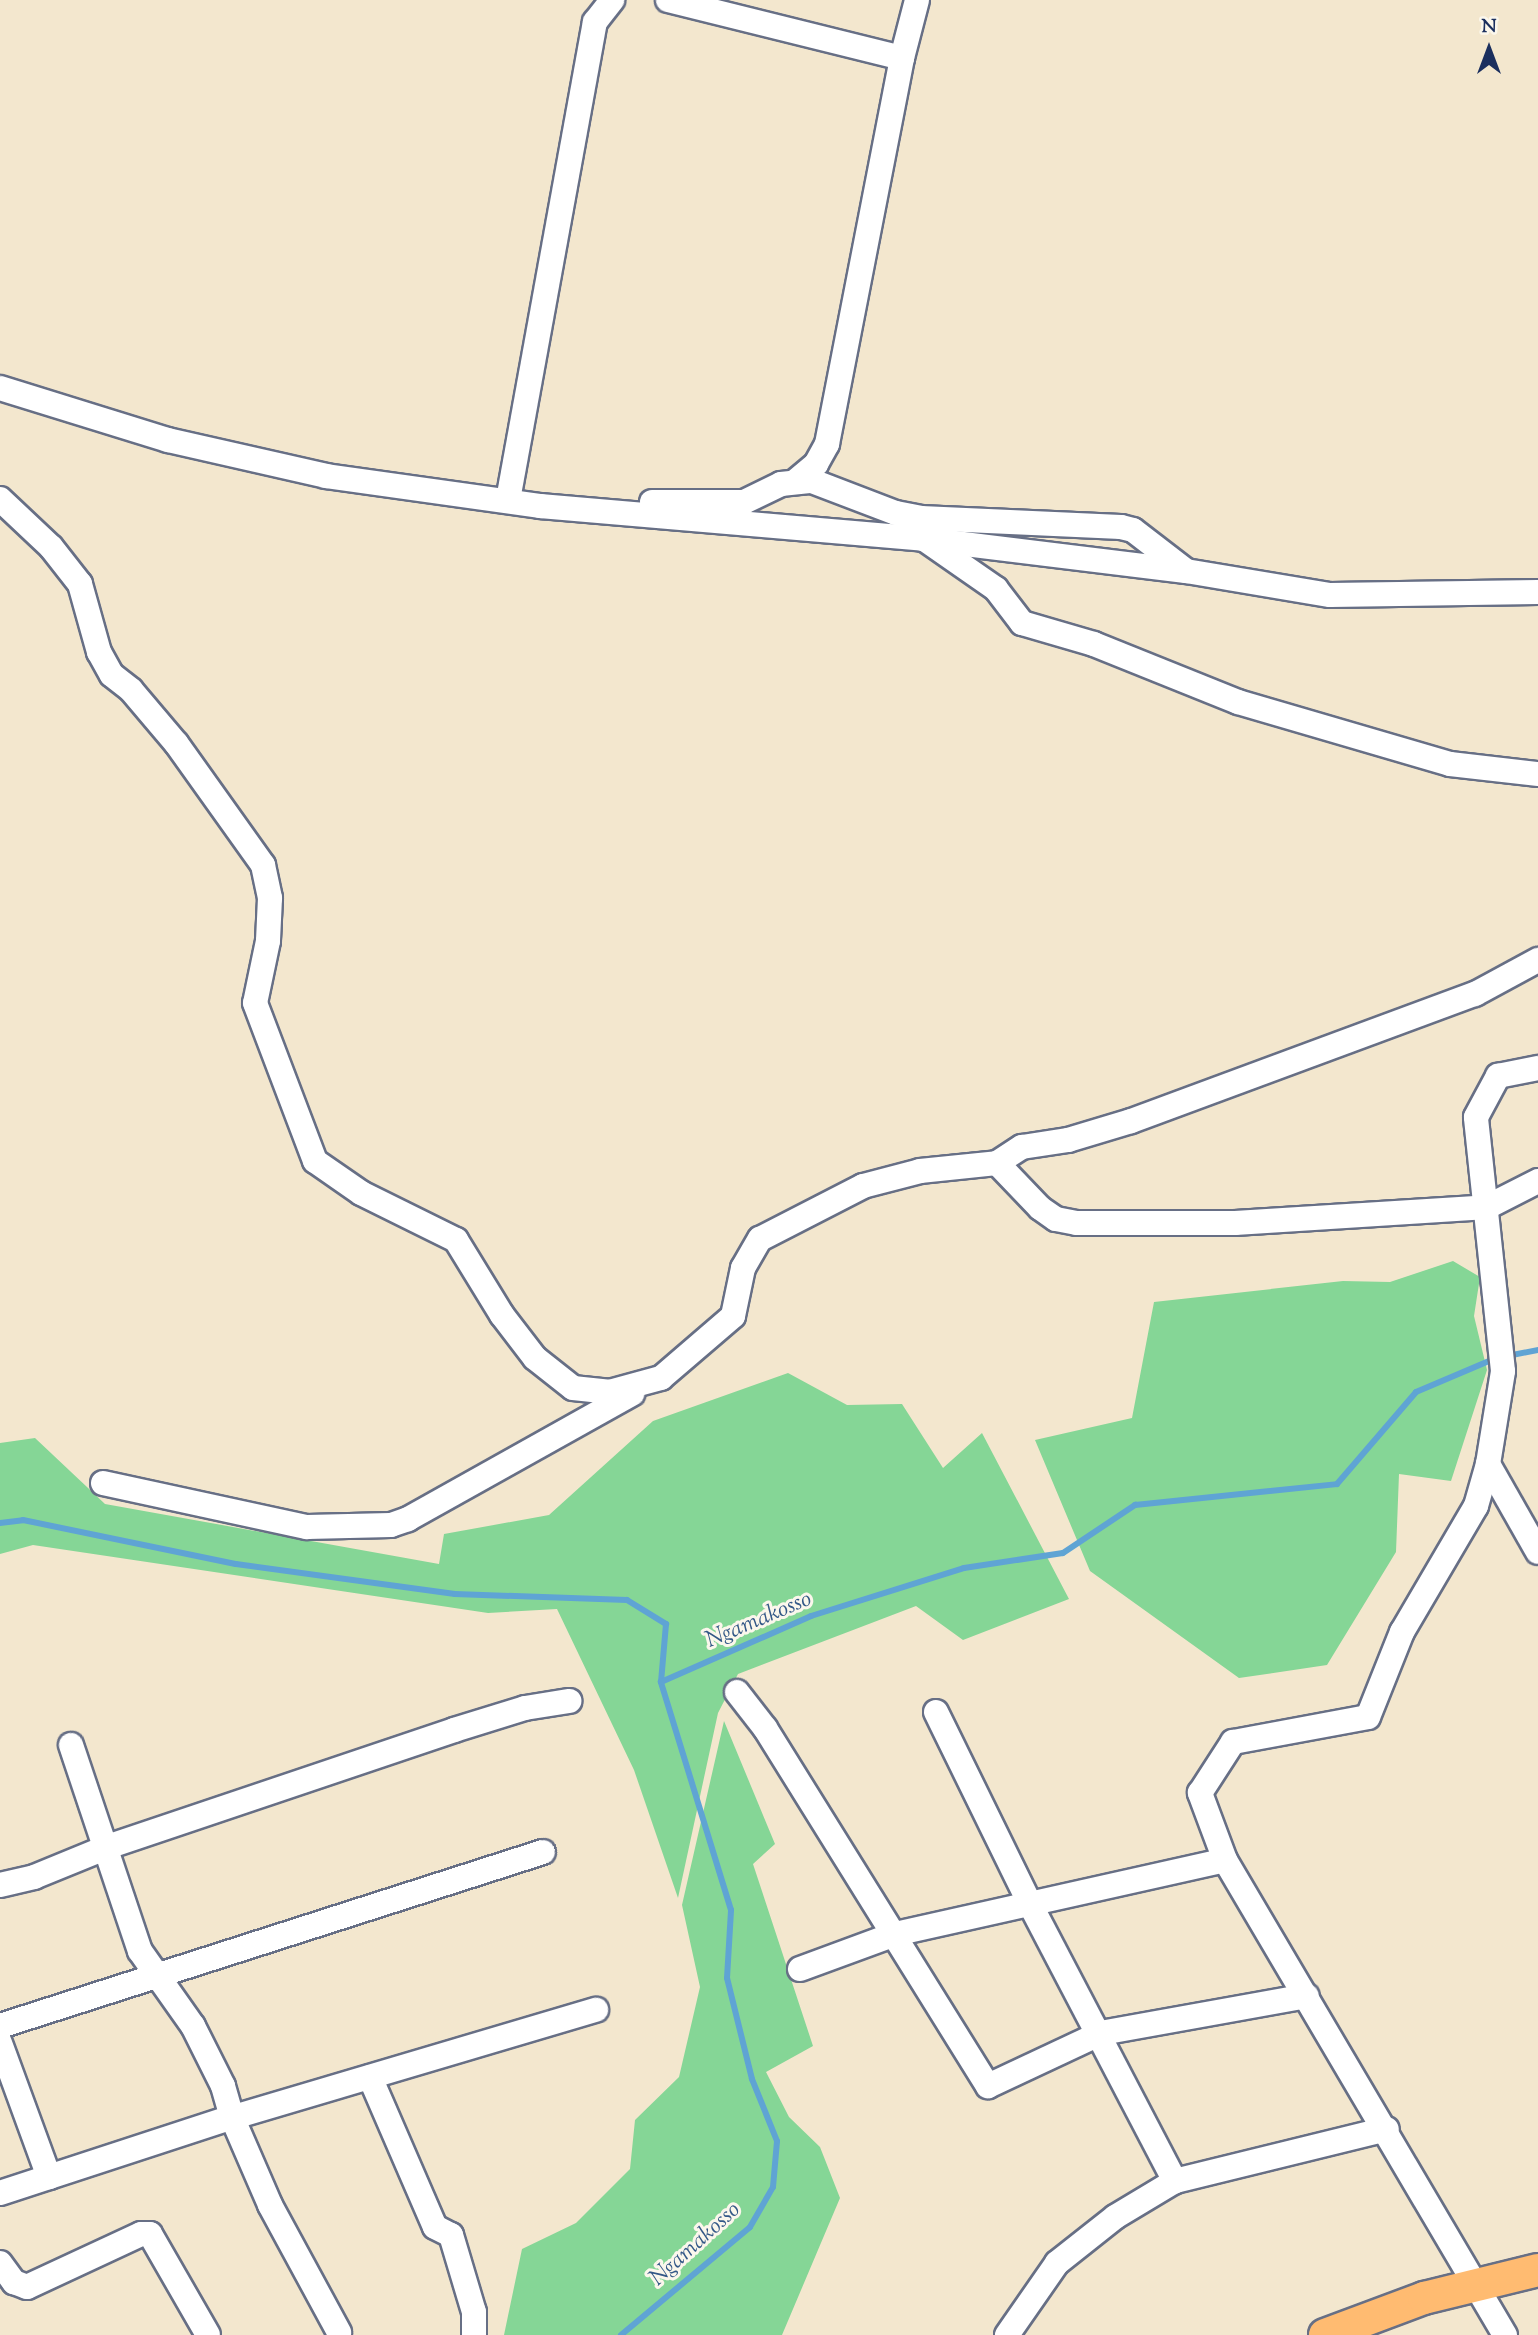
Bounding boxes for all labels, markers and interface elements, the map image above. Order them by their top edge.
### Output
north arrow [1454,14,1524,84]
text: N [1481,14,1497,41]
water label: Ngamakosso [702,1586,816,1656]
water label: Ngamakosso [645,2197,747,2293]

